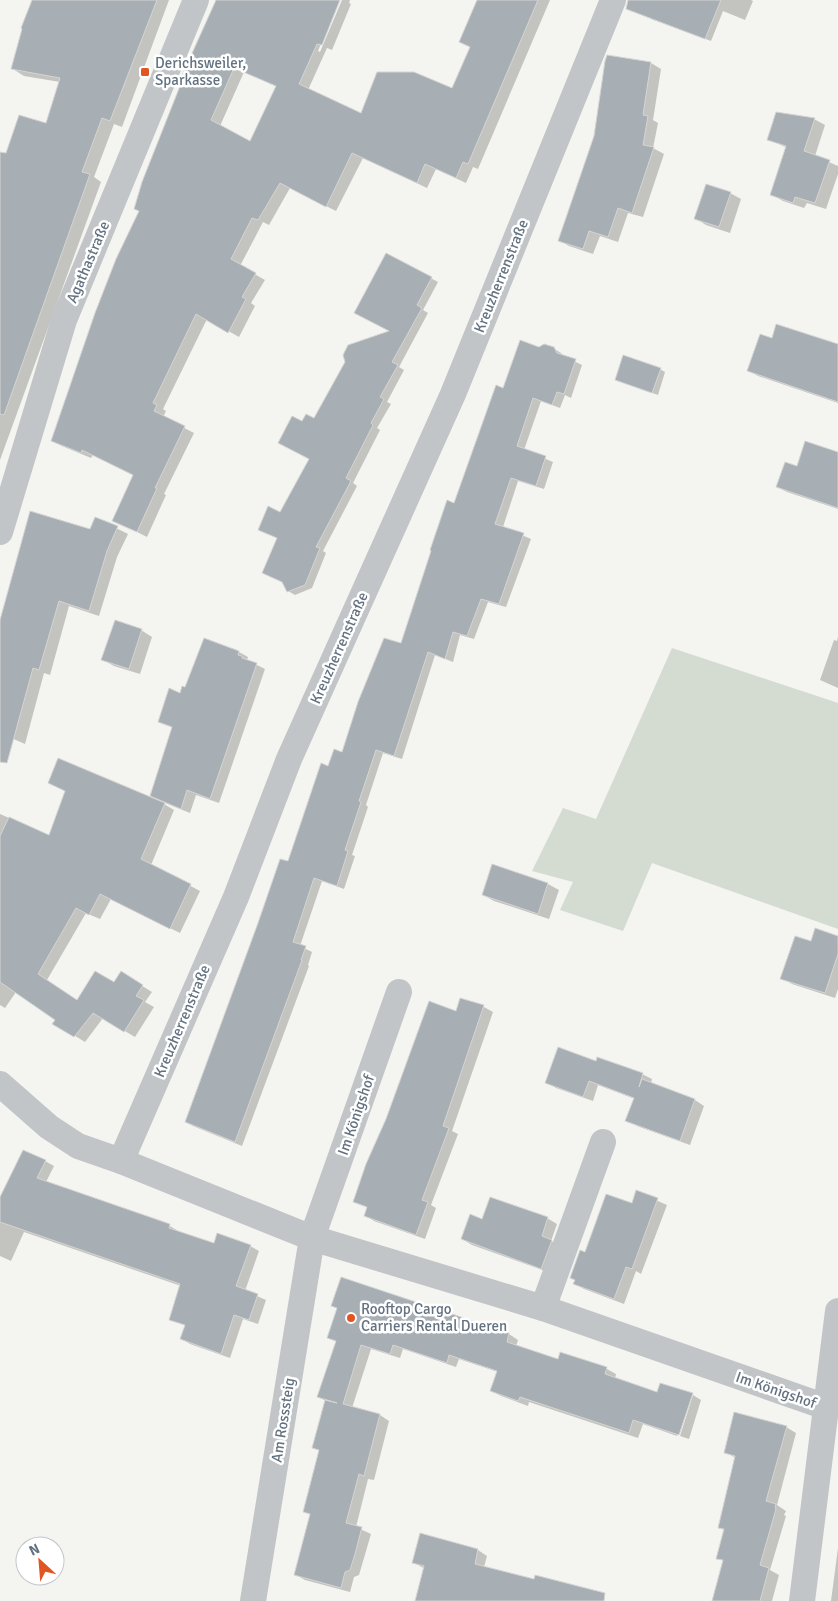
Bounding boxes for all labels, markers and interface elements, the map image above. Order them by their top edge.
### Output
place label: Derichsweiler, Sparkasse [155,54,246,89]
marker: Derichsweiler, Sparkasse [139,66,151,78]
street label: Kreuzherrenstraße [470,217,532,335]
street label: Agathastraße [63,218,113,306]
street label: Kreuzherrenstraße [306,589,372,707]
street label: Kreuzherrenstraße [150,962,214,1080]
street label: Im Königshof [334,1072,378,1158]
place label: Rooftop Cargo Carriers Rental Dueren [361,1300,507,1335]
marker: Rooftop Cargo Carriers Rental Dueren [345,1312,357,1324]
street label: Im Königshof [733,1368,819,1412]
street label: Am Rosssteig [267,1376,299,1464]
north arrow [15,1536,65,1586]
text: N [26,1540,43,1560]

